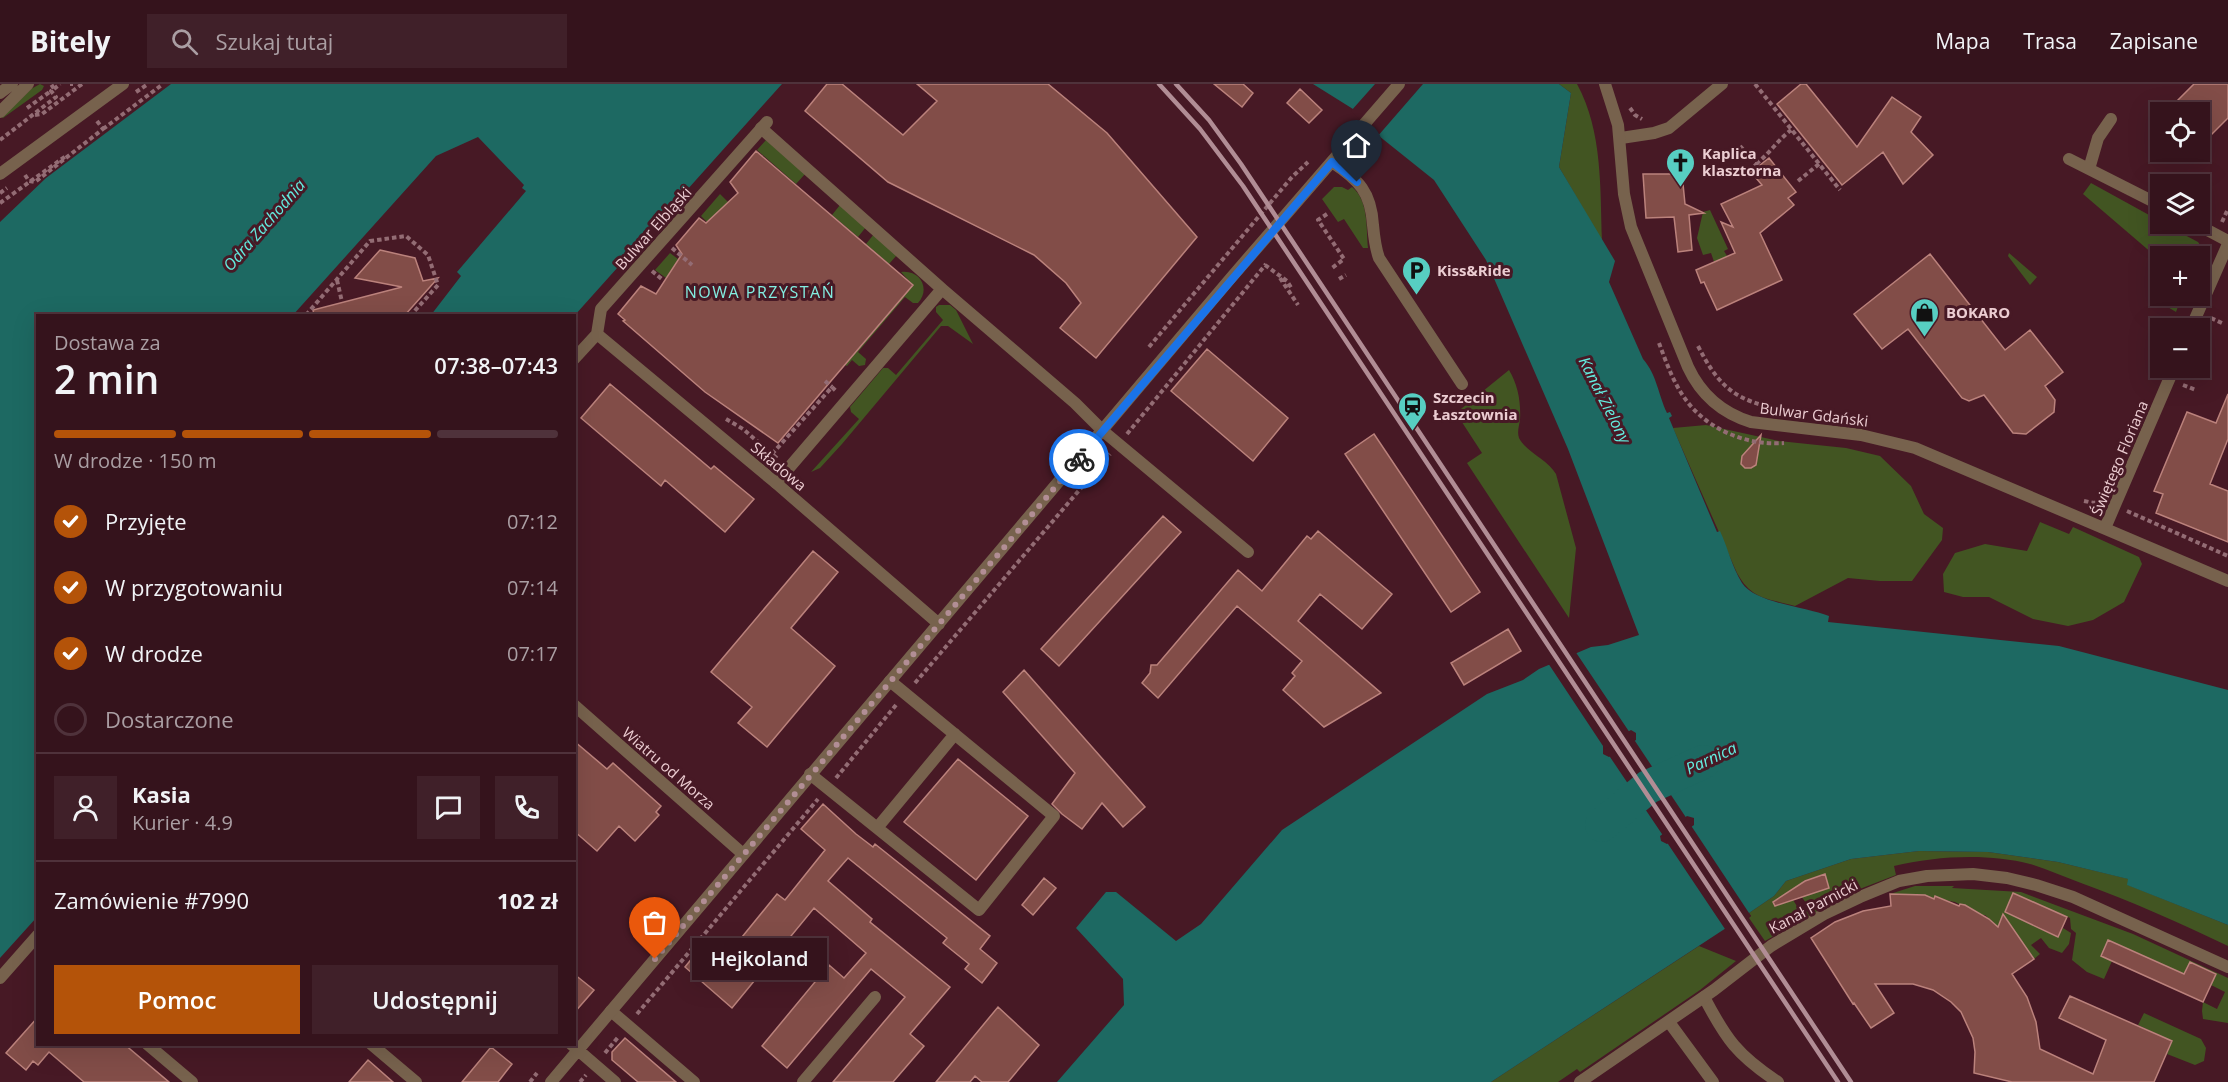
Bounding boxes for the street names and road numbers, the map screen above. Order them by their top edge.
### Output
street label: Bulwar Elbląski [610,182,696,274]
street label: Bulwar Gdański [1759,397,1869,431]
street label: Świętego Floriana [2086,397,2152,519]
street label: Składowa [747,437,811,495]
street label: Wiatru od Morza [618,722,720,814]
street label: Kanał Parnicki [1765,874,1861,938]

